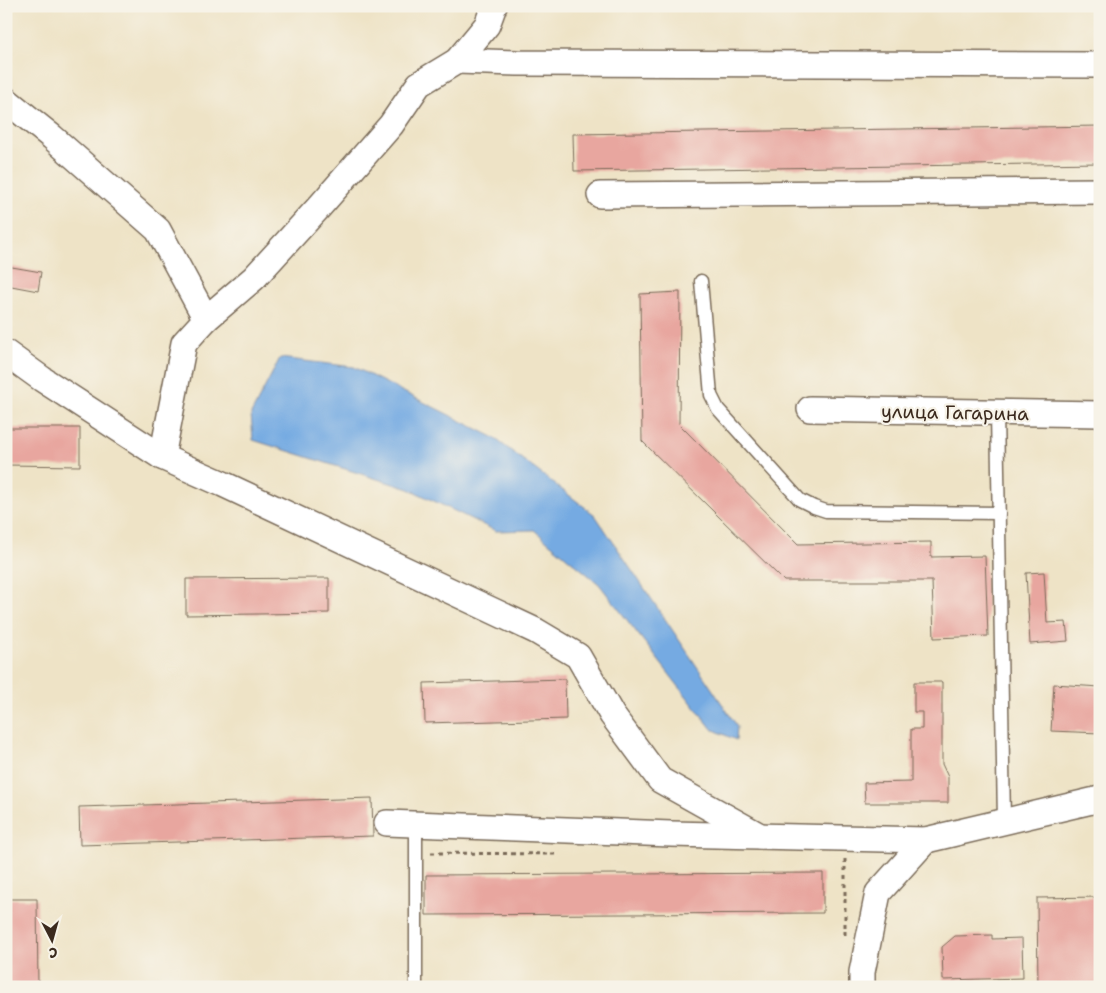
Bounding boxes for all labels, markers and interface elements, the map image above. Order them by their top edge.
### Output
street label: улица Гагарина [881,399,1029,426]
north arrow [28,916,78,966]
text: С [48,944,59,962]

